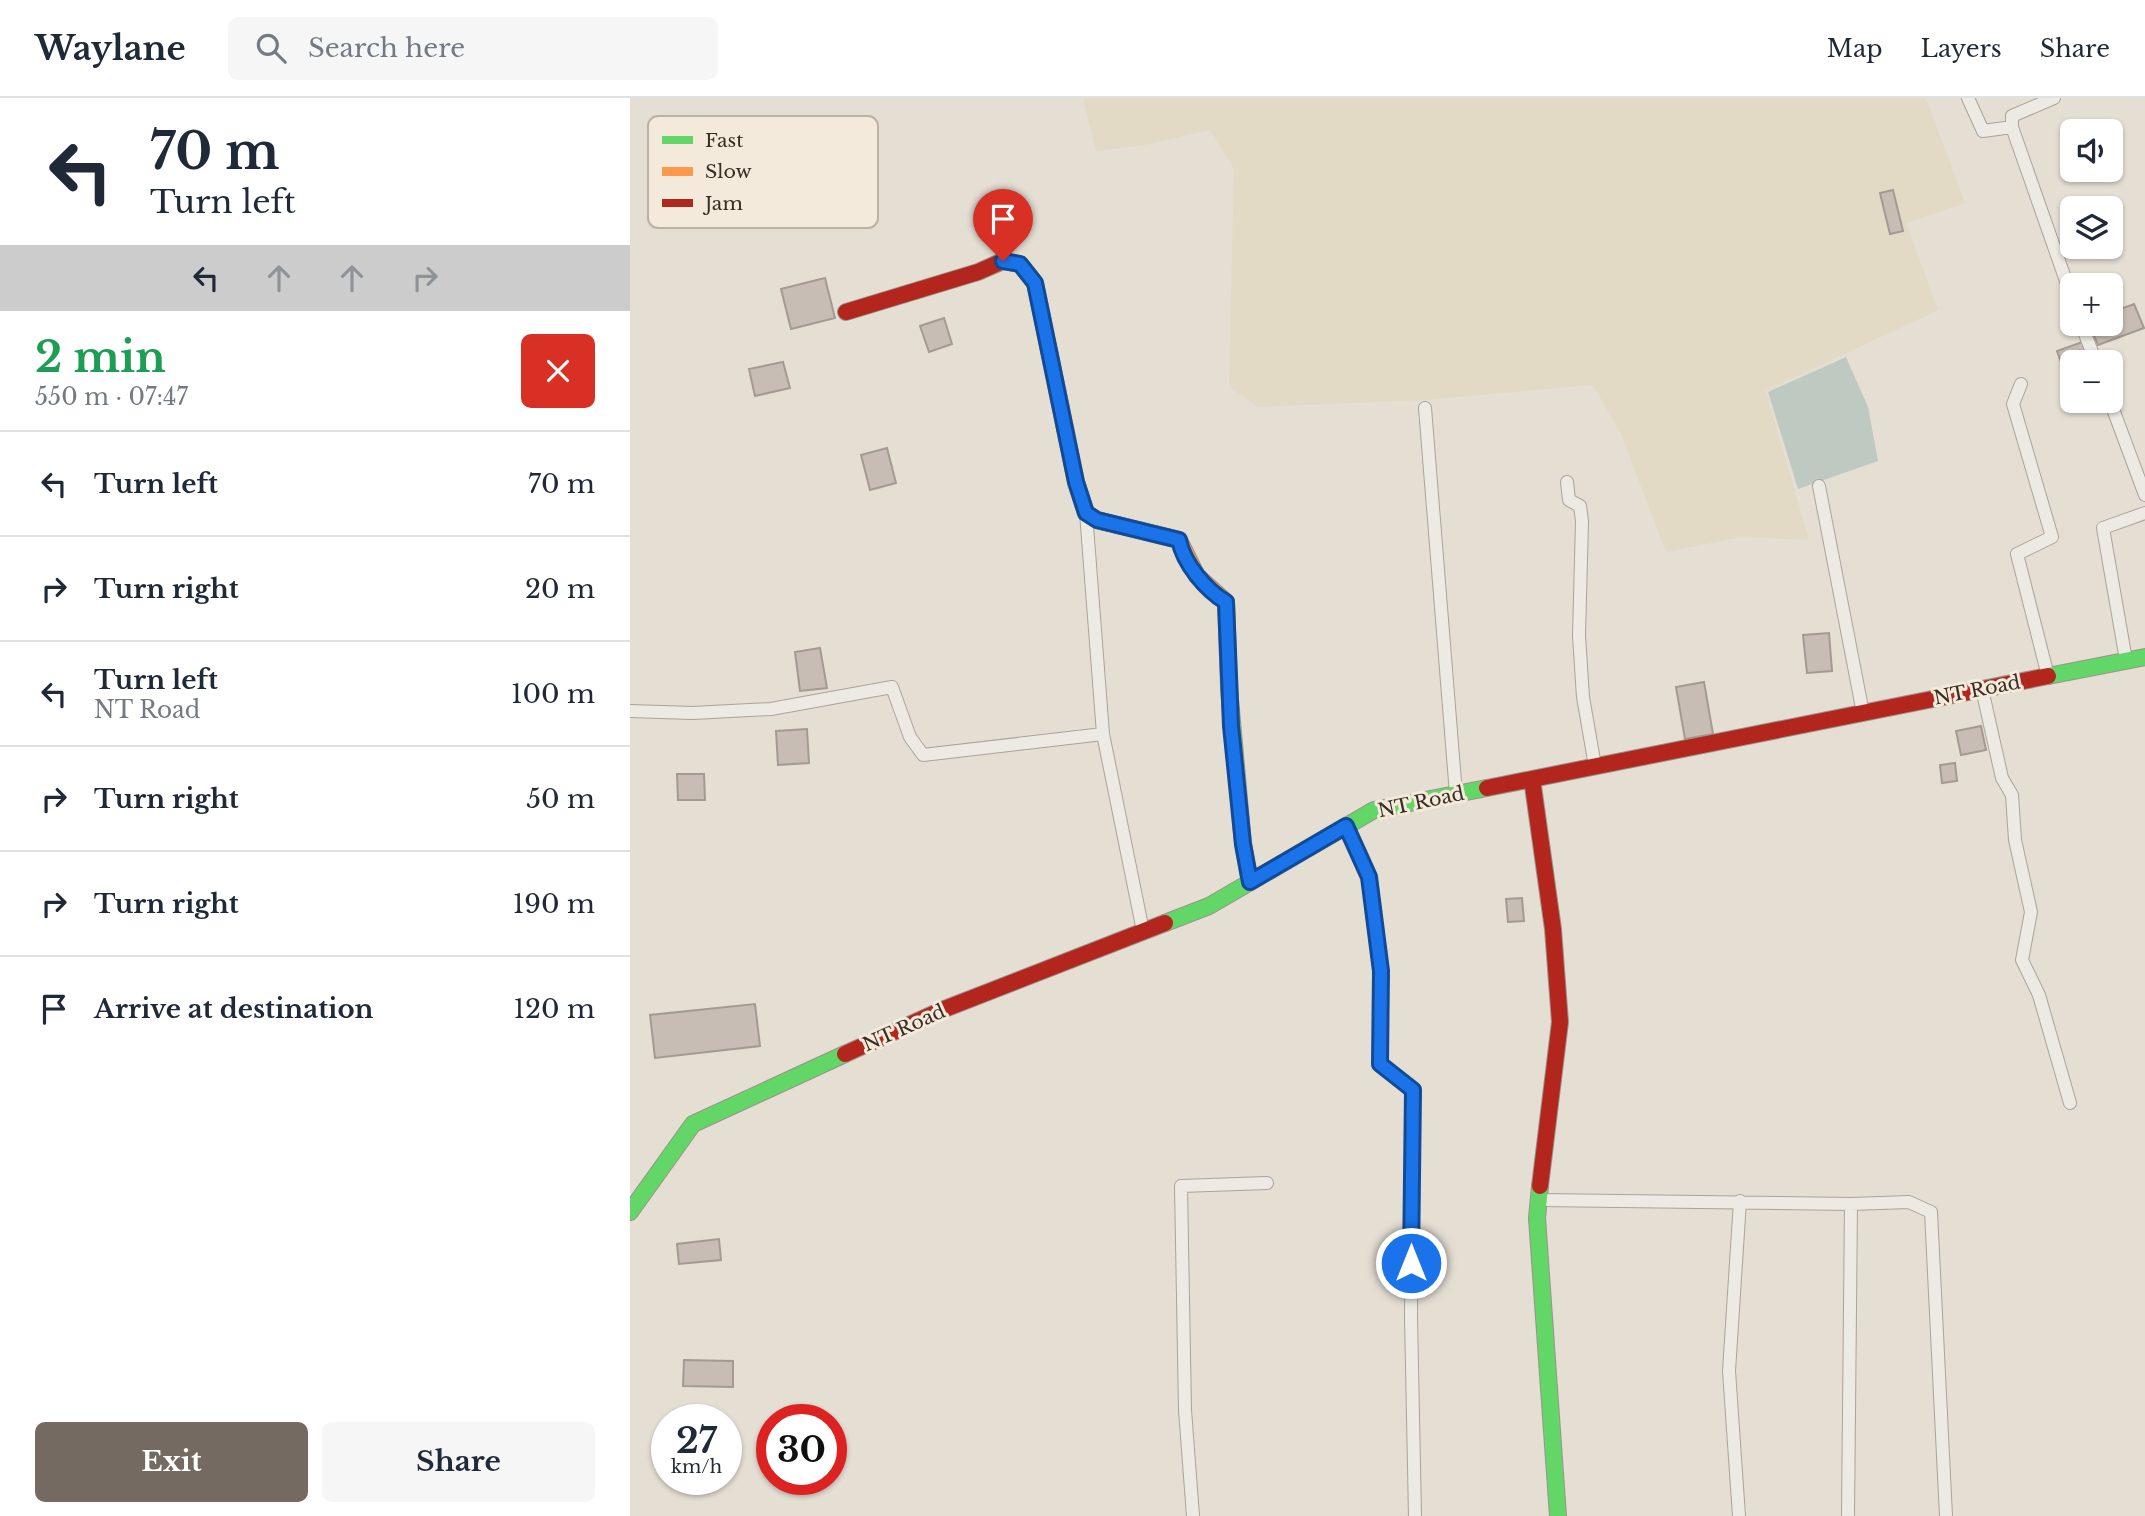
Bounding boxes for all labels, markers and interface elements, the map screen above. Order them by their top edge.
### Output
search box [228,17,718,80]
text: Waylane [35,28,186,69]
icon: search [252,29,290,67]
text: Search here [308,32,465,64]
text: Map [1827,34,1883,63]
text: Layers [1921,34,2002,63]
text: Share [2040,34,2110,63]
legend [648,116,878,228]
map controls [2060,119,2123,413]
button: sound [2060,119,2123,182]
text: 70 m [150,121,280,182]
icon: left [35,126,126,217]
text: Fast [705,129,744,152]
text: Slow [705,160,752,183]
text: Turn left [150,182,296,222]
pin [973,189,1033,261]
text: Jam [702,192,743,215]
button: layers [2060,196,2123,259]
icon: arrive [984,200,1022,238]
icon: left [187,259,225,297]
icon: ahead [260,259,298,297]
icon: ahead [333,259,371,297]
icon: right [406,259,444,297]
button: + [2060,273,2123,336]
text: 2 min [35,331,166,383]
button: close [521,334,595,408]
button: − [2060,350,2123,413]
text: 550 m · 07:47 [35,383,188,411]
icon: left [35,465,73,503]
text: Turn left [94,468,218,500]
text: 70 m [528,468,595,500]
icon: right [35,570,73,608]
text: Turn right [94,573,239,605]
text: 20 m [525,573,595,605]
text: Turn left [94,664,218,696]
street label: NT Road [1932,670,2022,710]
icon: left [35,675,73,713]
text: 100 m [511,678,595,710]
text: NT Road [94,696,200,724]
icon: right [35,780,73,818]
street label: NT Road [1376,782,1467,822]
text: Turn right [94,783,239,815]
text: 50 m [526,783,595,815]
icon: right [35,885,73,923]
text: Turn right [94,888,239,920]
text: 190 m [513,888,595,920]
icon: arrive [35,990,73,1028]
text: Arrive at destination [94,993,374,1025]
text: 120 m [513,993,595,1025]
street label: NT Road [859,1000,949,1056]
position arrow [1374,1226,1448,1300]
speed limit sign: 30 [756,1404,847,1495]
text: 27 [676,1419,717,1462]
button: Exit [35,1422,308,1502]
button: Share [322,1422,595,1502]
text: km/h [671,1456,722,1478]

